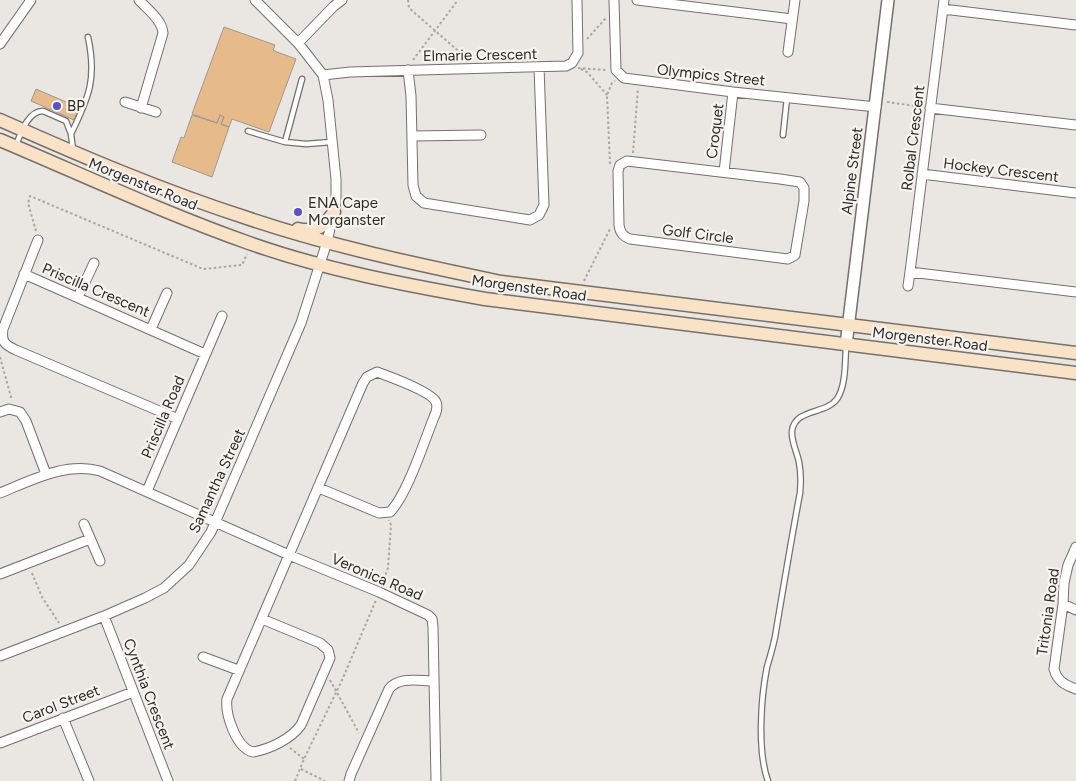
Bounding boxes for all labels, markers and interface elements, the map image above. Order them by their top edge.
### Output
street label: Elmarie Crescent [423,45,538,65]
street label: Olympics Street [656,60,766,90]
street label: Rolbal Crescent [898,84,928,192]
place label: BP [67,97,85,115]
marker: BP [51,100,63,112]
street label: Croquet [703,102,727,160]
street label: Alpine Street [838,126,866,216]
street label: Morgenster Road [86,154,200,214]
street label: Hockey Crescent [942,154,1060,186]
place label: ENA Cape Morganster [308,194,385,229]
marker: ENA Cape Morganster [292,206,304,218]
street label: Golf Circle [661,221,735,247]
street label: Priscilla Crescent [39,259,153,321]
street label: Morgenster Road [470,271,588,305]
street label: Morgenster Road [871,323,989,355]
street label: Priscilla Road [137,373,189,461]
street label: Samantha Street [185,426,249,536]
street label: Veronica Road [329,550,425,604]
street label: Tritonia Road [1033,567,1063,657]
street label: Cynthia Crescent [120,636,179,752]
street label: Carol Street [20,681,102,727]

